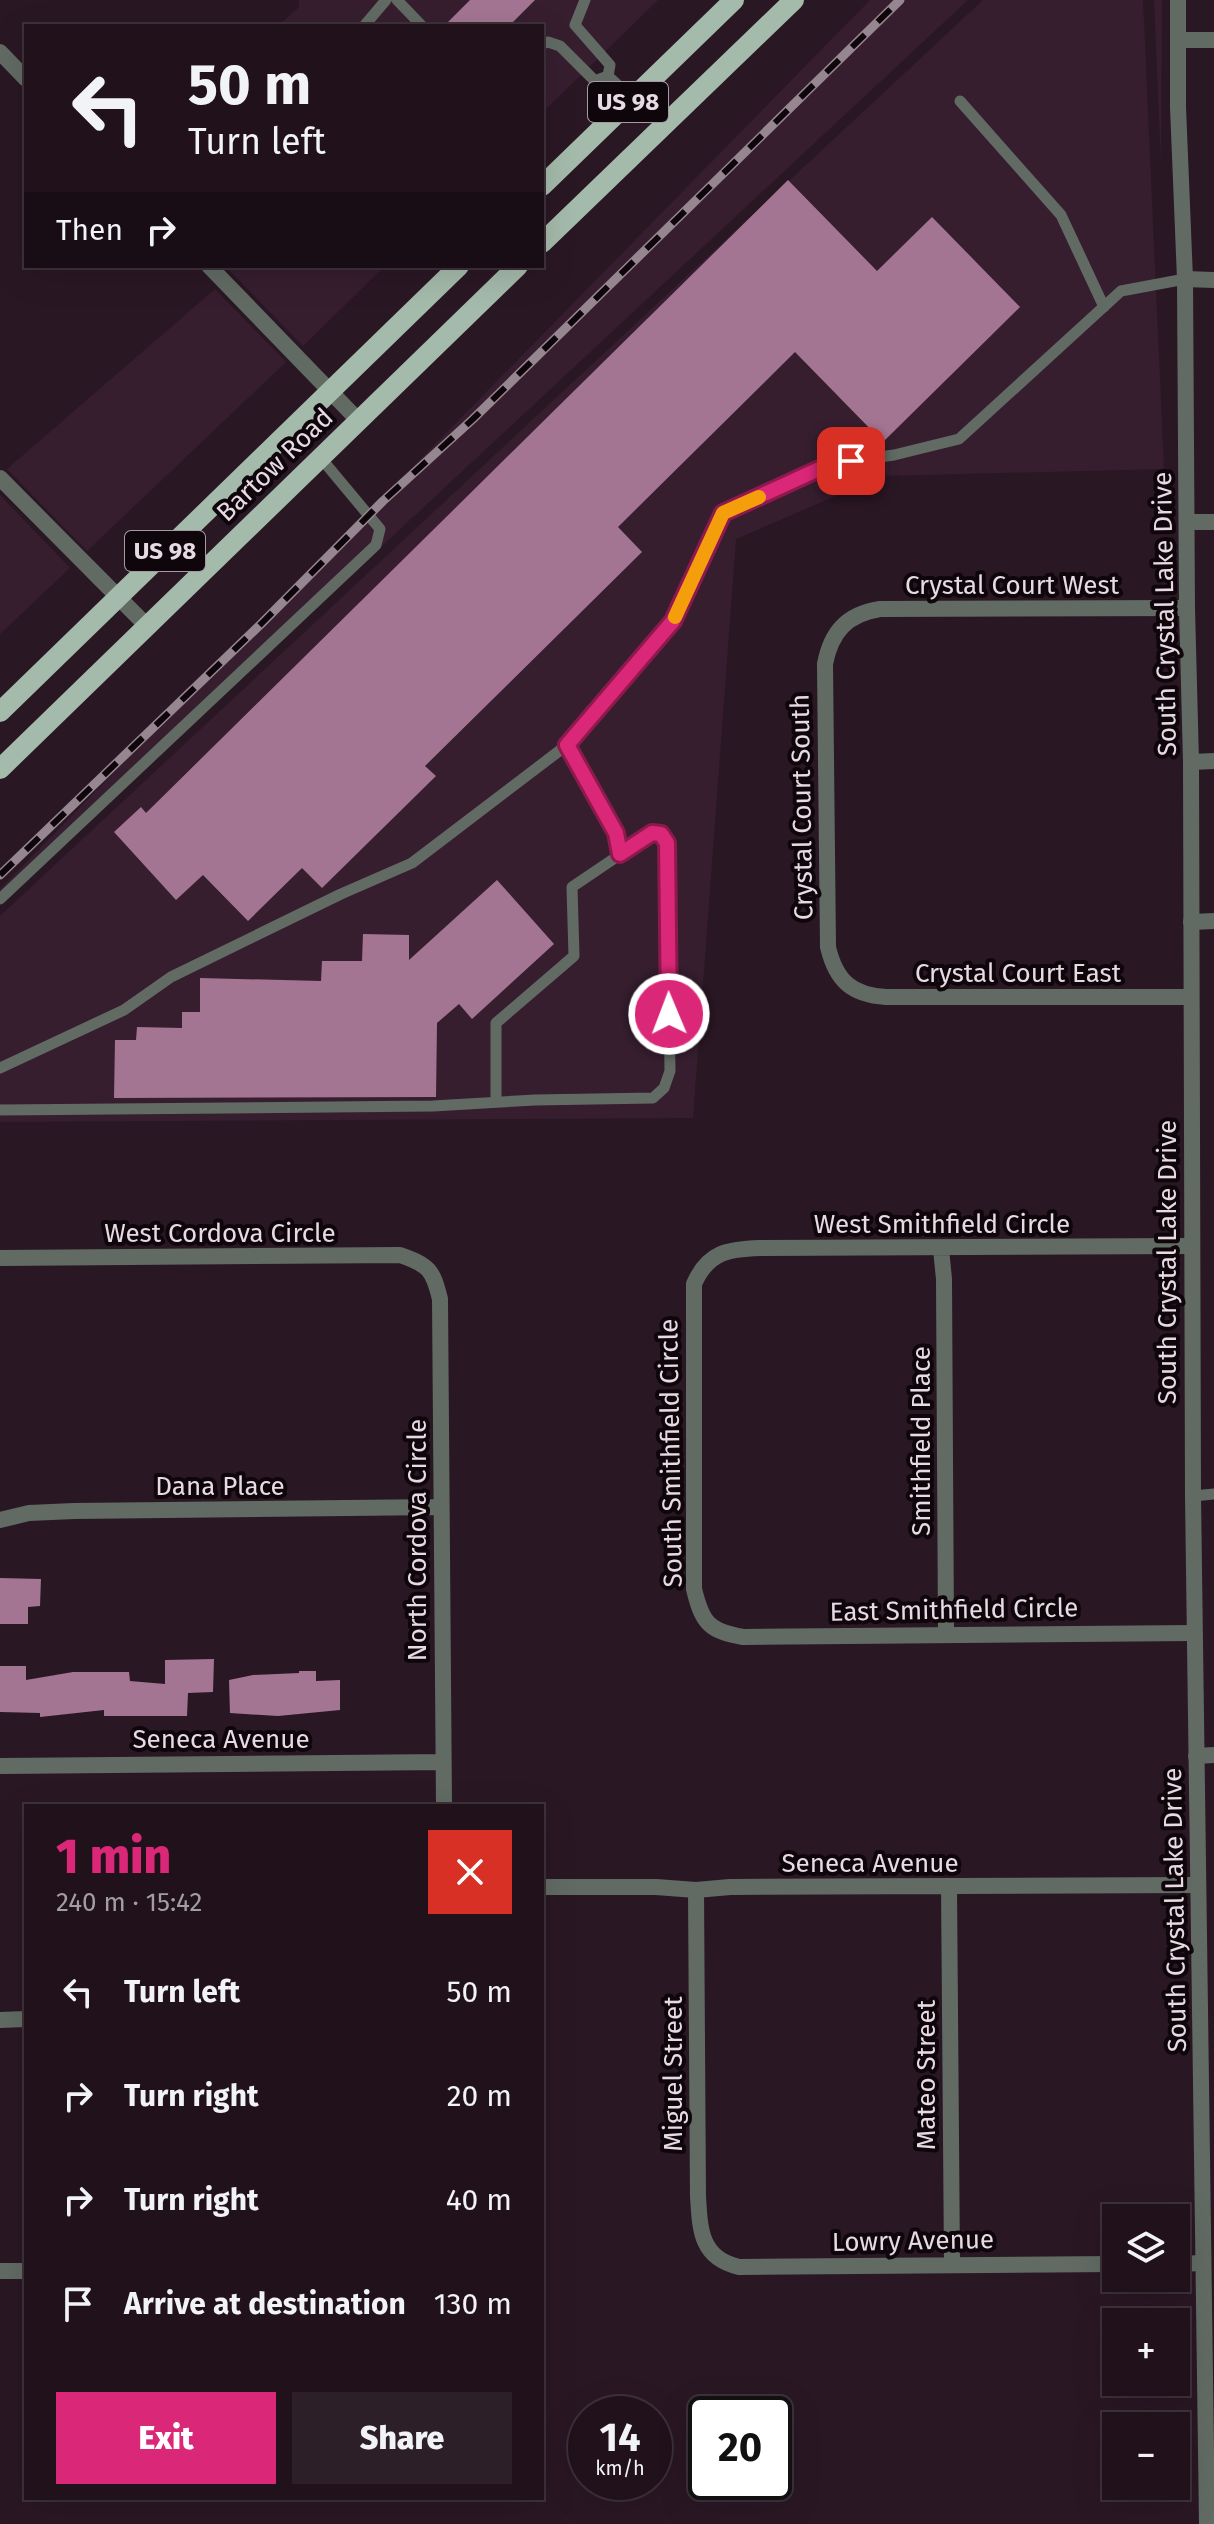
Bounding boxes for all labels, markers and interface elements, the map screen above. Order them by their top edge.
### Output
text: 50 m [188,52,311,119]
icon: left [56,56,160,160]
road number: US 98 [588,82,668,122]
text: Turn left [188,120,326,164]
icon: right [139,208,183,252]
text: Then [56,212,123,248]
street label: Bartow Road [210,402,340,528]
pin [817,427,885,495]
icon: arrive [829,439,873,483]
street label: South Crystal Lake Drive [1147,472,1183,756]
road number: US 98 [125,531,205,571]
street label: Crystal Court West [905,570,1120,601]
street label: Crystal Court South [785,694,819,920]
street label: Crystal Court East [915,958,1122,989]
position arrow [627,972,711,1056]
street label: South Crystal Lake Drive [1152,1120,1183,1404]
street label: West Smithfield Circle [814,1209,1070,1240]
street label: West Cordova Circle [104,1218,336,1249]
street label: South Smithfield Circle [653,1318,689,1588]
street label: Smithfield Place [906,1346,937,1536]
street label: North Cordova Circle [402,1419,433,1661]
street label: Dana Place [155,1471,285,1502]
street label: East Smithfield Circle [829,1592,1079,1628]
street label: Seneca Avenue [132,1724,310,1755]
street label: South Crystal Lake Drive [1157,1768,1193,2052]
text: 1 min [56,1828,171,1886]
button: close [428,1830,512,1914]
street label: Seneca Avenue [781,1848,959,1879]
text: 240 m · 15:42 [56,1887,202,1918]
icon: left [56,1970,100,2014]
text: Turn left [124,1974,240,2010]
text: 50 m [447,1974,512,2010]
street label: Miguel Street [658,1996,689,2152]
street label: Mateo Street [911,1999,942,2150]
icon: right [56,2074,100,2118]
text: Turn right [124,2078,259,2114]
text: 20 m [447,2078,512,2114]
icon: right [56,2178,100,2222]
text: Turn right [124,2182,259,2218]
text: 40 m [446,2182,512,2218]
map controls [1102,2204,1190,2500]
button: layers [1102,2204,1190,2292]
street label: Lowry Avenue [832,2224,994,2258]
icon: arrive [56,2282,100,2326]
text: Arrive at destination [124,2286,406,2322]
text: 130 m [434,2286,512,2322]
button: + [1102,2308,1190,2396]
button: Exit [56,2392,276,2484]
button: Share [292,2392,512,2484]
speed limit sign: 20 [688,2396,792,2500]
button: − [1102,2412,1190,2500]
text: 14 [599,2414,641,2462]
text: km/h [595,2456,645,2480]

